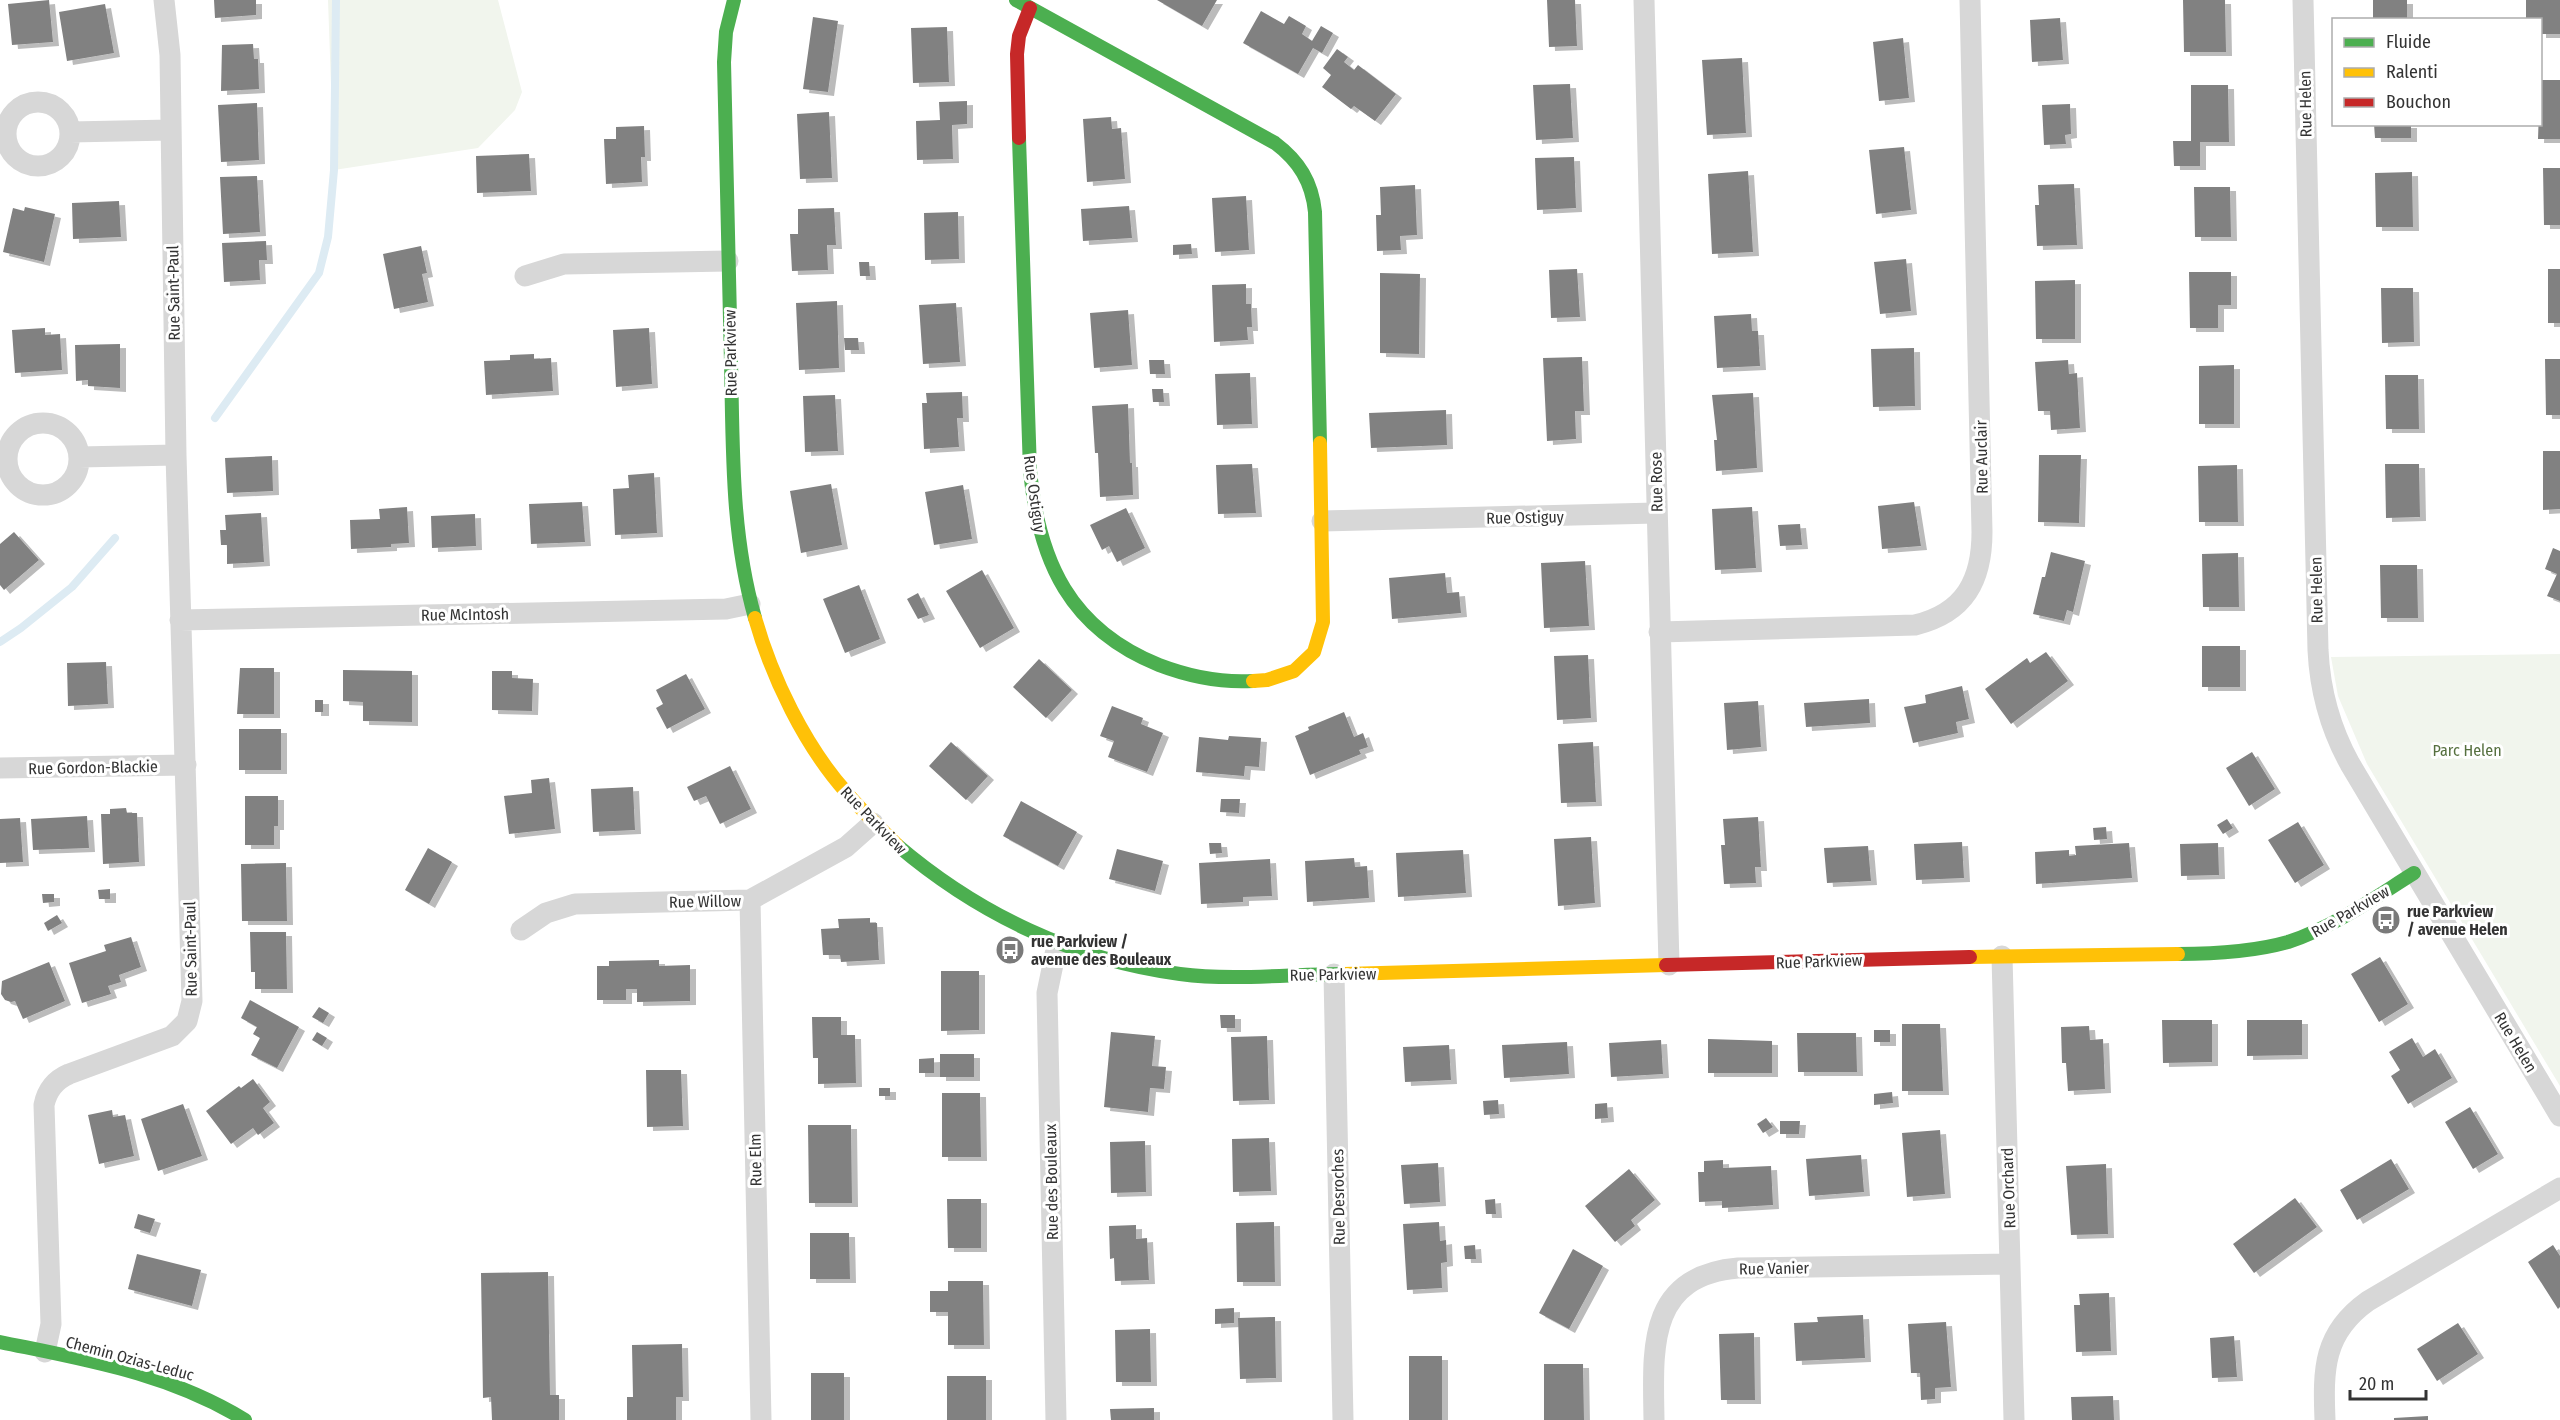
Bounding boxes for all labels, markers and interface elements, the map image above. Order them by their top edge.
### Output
legend [2332,18,2542,126]
text: Fluide [2386,31,2431,53]
text: Ralenti [2386,61,2438,83]
street label: Rue Helen [2295,70,2316,138]
text: Bouchon [2386,91,2451,113]
street label: Rue Saint-Paul [163,245,184,341]
street label: Rue Parkview [720,309,741,397]
street label: Rue Auclair [1971,419,1992,494]
street label: Rue Rose [1646,452,1667,512]
street label: Rue Ostiguy [1020,454,1049,535]
street label: Rue Ostiguy [1486,507,1565,528]
street label: Rue Helen [2306,556,2327,624]
street label: Rue McIntosh [421,604,509,625]
park label: Parc Helen [2432,741,2502,760]
street label: Rue Gordon-Blackie [28,757,158,778]
street label: Rue Parkview [837,783,911,859]
street label: Rue Parkview [2308,881,2393,941]
street label: Rue Willow [669,891,742,912]
street label: Rue Saint-Paul [180,901,201,997]
place label: rue Parkview / avenue Helen [2407,902,2508,939]
bus stop icon: rue Parkview / avenue Helen [2370,904,2402,936]
place label: rue Parkview / avenue des Bouleaux [1031,932,1172,969]
bus stop icon: rue Parkview / avenue des Bouleaux [994,934,1026,966]
street label: Rue Parkview [1775,950,1863,973]
street label: Rue Parkview [1289,964,1377,985]
street label: Rue Helen [2490,1009,2541,1076]
street label: Rue des Bouleaux [1041,1124,1062,1240]
street label: Rue Elm [746,1133,765,1186]
street label: Rue Orchard [1998,1147,2019,1229]
street label: Rue Desroches [1328,1148,1349,1245]
street label: Rue Vanier [1739,1258,1810,1279]
street label: Chemin Ozias-Leduc [64,1332,196,1385]
scale bar [2350,1363,2426,1401]
text: 20 m [2359,1373,2394,1395]

